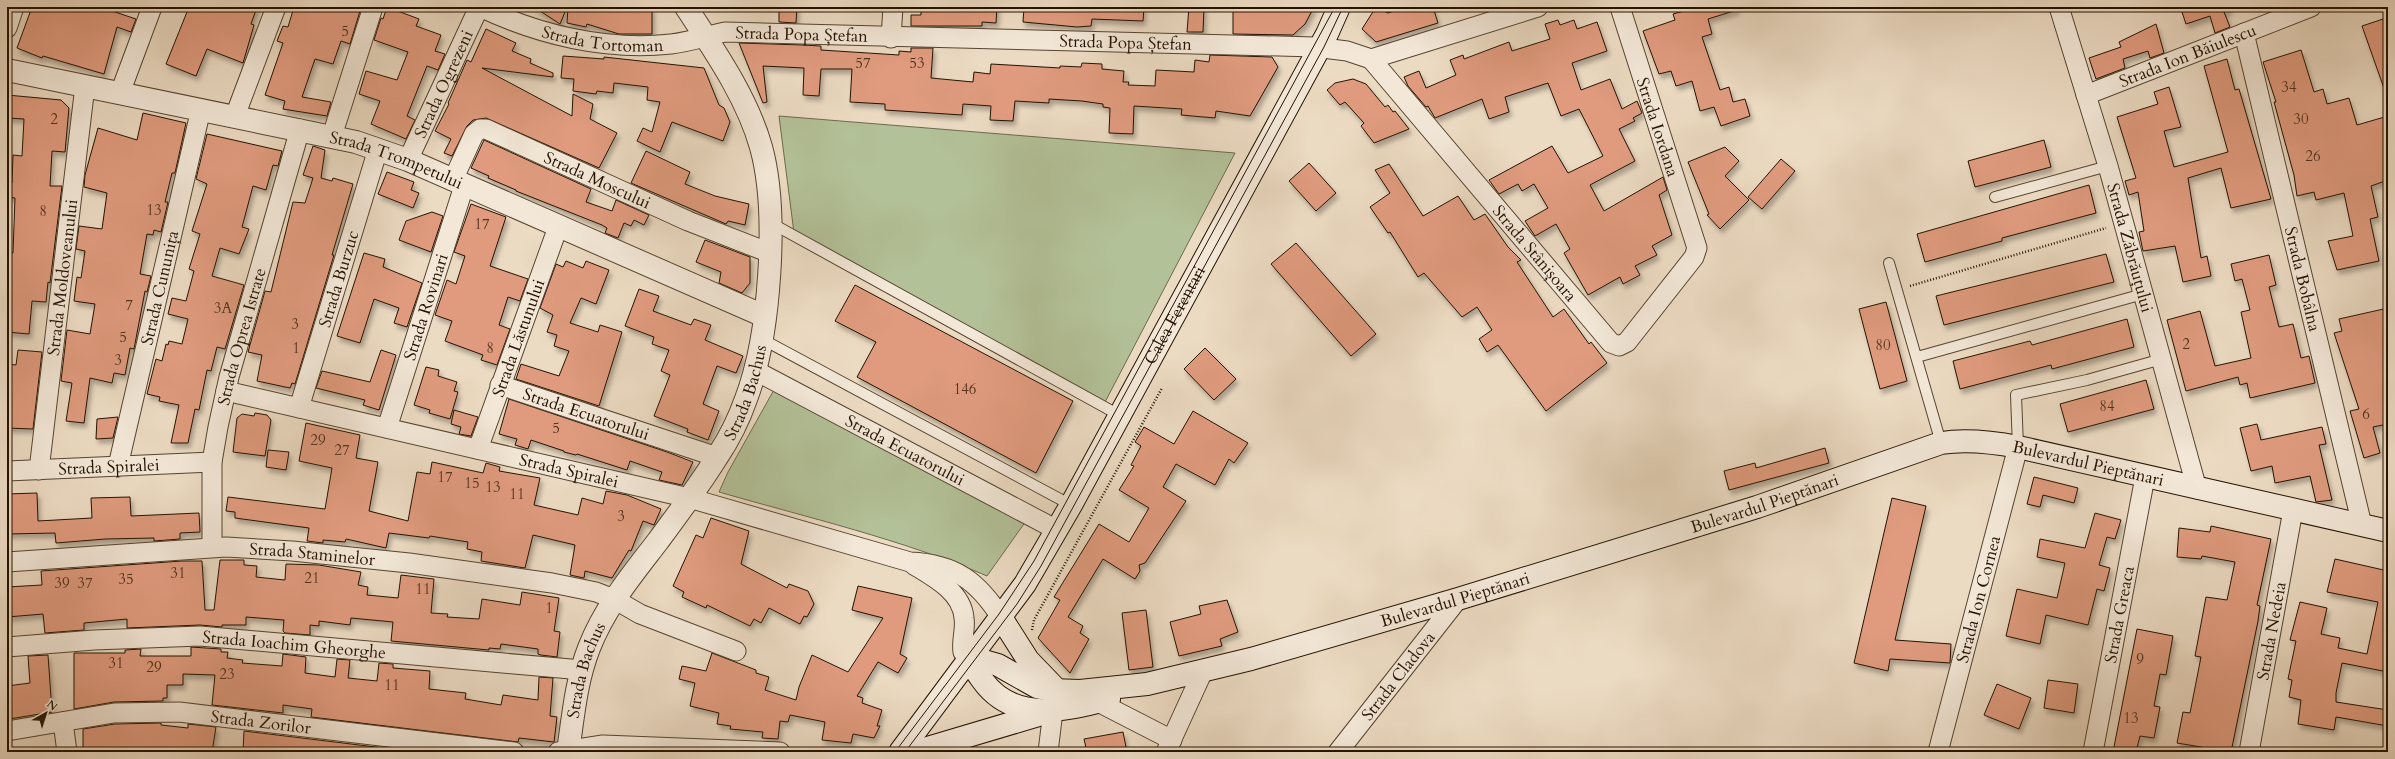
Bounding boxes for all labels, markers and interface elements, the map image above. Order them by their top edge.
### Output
street label: Strada Ion Băiulescu [2116,19,2260,93]
street label: Strada Tortoman [539,20,664,58]
house number: 5 [341,21,349,41]
street label: Strada Popa Ștefan [735,21,869,48]
street label: Strada Ogrezeni [409,26,479,142]
street label: Strada Popa Ștefan [1059,30,1192,56]
house number: 57 [855,53,871,73]
house number: 53 [909,53,925,73]
street label: Strada Iordana [1631,75,1685,180]
house number: 34 [2281,77,2297,97]
house number: 2 [50,109,58,129]
house number: 30 [2293,109,2309,129]
street label: Strada Trompetului [327,126,467,195]
street label: Strada Moscului [540,146,655,215]
house number: 26 [2305,146,2321,166]
street label: Strada Zăbrăuțului [2101,181,2159,315]
street label: Strada Moldoveanului [42,198,83,357]
house number: 13 [146,200,162,220]
street label: Strada Stânișoara [1487,200,1582,307]
house number: 8 [39,201,47,221]
house number: 17 [474,214,490,234]
street label: Strada Bobâlna [2279,224,2326,335]
street label: Strada Burzuc [313,227,365,330]
street label: Strada Cununița [135,228,185,347]
street label: Strada Rovinari [398,251,454,363]
street label: Calea Ferentari [1139,262,1211,369]
street label: Strada Oprea Istrate [212,265,272,407]
street label: Strada Lăstunului [487,276,550,400]
house number: 7 [125,295,133,315]
house number: 3A [214,298,233,318]
house number: 3 [291,314,299,334]
house number: 5 [119,327,127,347]
house number: 2 [2182,334,2190,354]
house number: 80 [1875,335,1891,355]
house number: 1 [292,338,300,358]
house number: 8 [486,338,494,358]
street label: Strada Bachus [718,343,772,444]
house number: 3 [114,350,122,370]
house number: 146 [953,379,977,399]
street label: Strada Ecuatorului [520,382,653,446]
house number: 84 [2099,396,2115,416]
house number: 6 [2362,404,2370,424]
street label: Strada Ecuatorului [841,409,969,491]
house number: 5 [552,418,560,438]
house number: 29 [310,430,326,450]
street label: Bulevardul Pieptănari [2010,435,2166,492]
house number: 27 [334,440,350,460]
street label: Strada Spiralei [517,448,621,493]
street label: Strada Spiralei [58,453,160,481]
house number: 17 [437,467,453,487]
street label: Bulevardul Pieptănari [1688,468,1842,539]
house number: 15 [464,473,480,493]
house number: 13 [485,477,501,497]
house number: 11 [509,484,525,504]
house number: 3 [617,506,625,526]
street label: Strada Ion Cornea [1951,532,2006,666]
street label: Strada Staminelor [249,537,377,572]
house number: 31 [170,563,186,583]
street label: Strada Greaca [2099,563,2140,665]
street label: Bulevardul Pieptănari [1378,567,1533,633]
house number: 21 [304,568,320,588]
house number: 35 [118,569,134,589]
house number: 39 [54,573,70,593]
house number: 37 [77,573,93,593]
house number: 11 [415,579,431,599]
street label: Strada Nedeia [2251,579,2292,682]
house number: 1 [545,598,553,618]
street label: Strada Bachus [562,618,611,720]
street label: Strada Ioachim Gheorghe [201,625,387,665]
street label: Strada Cladova [1356,626,1441,725]
house number: 9 [2136,649,2144,669]
house number: 31 [108,653,124,673]
house number: 29 [146,657,162,677]
house number: 23 [219,664,235,684]
house number: 11 [384,675,400,695]
north arrow [26,693,66,733]
text: N [44,697,61,715]
street label: Strada Zorilor [210,705,313,740]
house number: 13 [2123,708,2139,728]

